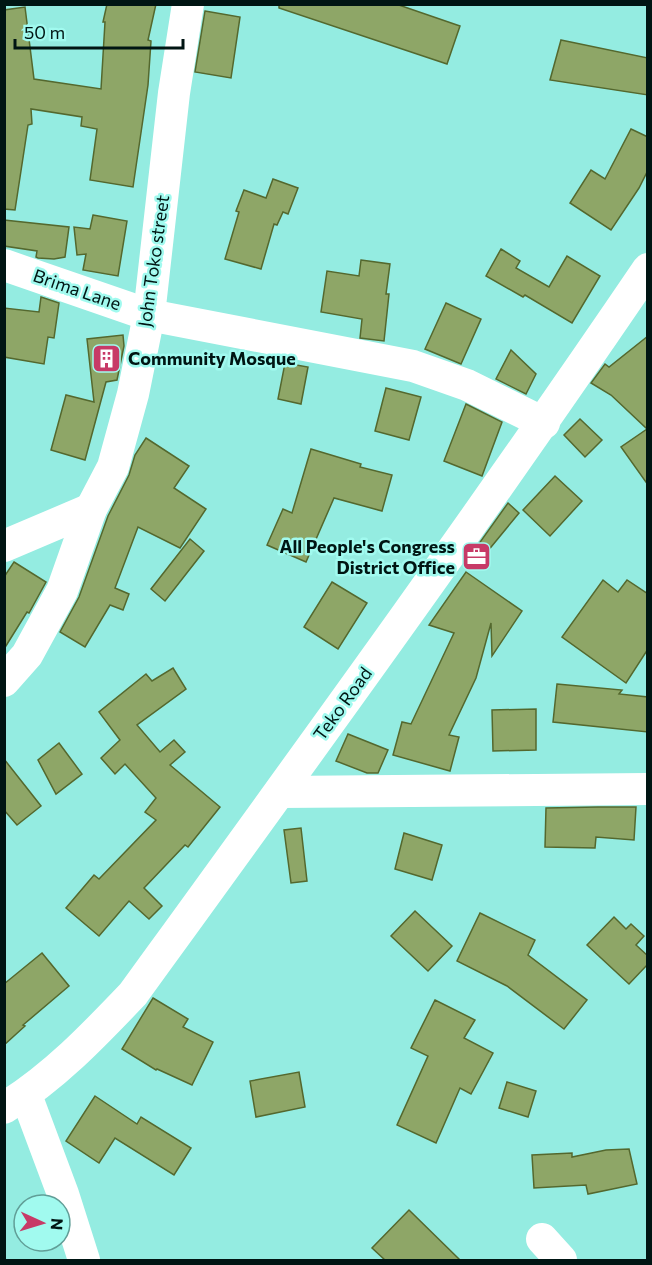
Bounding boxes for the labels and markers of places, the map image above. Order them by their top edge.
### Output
building icon: Community Mosque [91,343,123,375]
place label: Community Mosque [128,347,296,369]
place label: All People's Congress District Office [279,535,455,578]
office icon: All People's Congress District Office [460,541,492,573]

